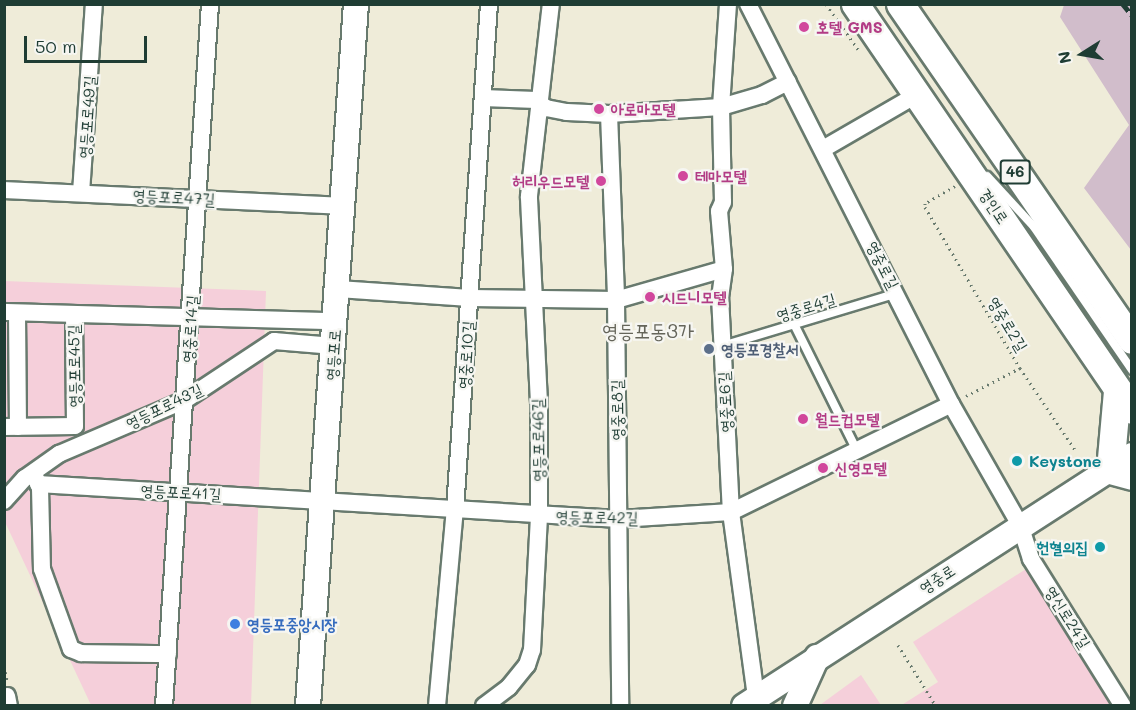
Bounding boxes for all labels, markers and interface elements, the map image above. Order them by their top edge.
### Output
place label: 호텔 GMS [816,17,883,37]
marker: 호텔 GMS [797,20,811,34]
scale bar [27,24,150,62]
north arrow [1052,24,1112,84]
text: 50 m [35,34,77,58]
text: N [1052,50,1075,65]
street label: 영등포로49길 [75,75,99,159]
place label: 아로마모텔 [611,99,675,119]
marker: 아로마모텔 [592,102,606,116]
road number: 46 [998,160,1032,184]
place label: 테마모텔 [695,166,746,186]
marker: 테마모텔 [676,169,690,183]
place label: 허리우드모텔 [512,171,589,191]
marker: 허리우드모텔 [594,174,608,188]
street label: 영등포로47길 [132,185,216,209]
street label: 경인로 [975,185,1013,227]
street label: 영중로길 [863,238,903,292]
place label: 시드니모텔 [662,287,726,307]
street label: 영중로4길 [774,289,838,325]
marker: 시드니모텔 [643,290,657,304]
street label: 영중로2길 [984,293,1032,355]
street label: 영중로14길 [178,294,202,364]
district label: 영등포동3가 [602,318,694,342]
street label: 영중로10길 [454,320,478,390]
street label: 영등포로45길 [64,324,84,408]
street label: 영등포로 [322,329,344,381]
place label: 영등포경찰서 [721,339,798,359]
marker: 영등포경찰서 [702,342,716,356]
street label: 영중로6길 [714,371,736,433]
street label: 영등포로43길 [122,379,206,433]
street label: 영중로8길 [607,379,627,441]
street label: 영등포로46길 [528,398,548,482]
place label: 월드컵모텔 [815,409,879,429]
marker: 월드컵모텔 [796,412,810,426]
place label: Keystone [1029,451,1101,471]
marker: Keystone [1010,454,1024,468]
place label: 신영모텔 [835,458,886,478]
marker: 신영모텔 [816,461,830,475]
street label: 영등포로41길 [140,480,222,504]
street label: 영등포로42길 [555,507,639,527]
place label: 헌혈의집 [1036,537,1088,557]
marker: 헌혈의집 [1093,540,1107,554]
street label: 영중로 [916,560,958,598]
street label: 영신로24길 [1041,582,1095,652]
place label: 영등포중앙시장 [247,614,337,634]
marker: 영등포중앙시장 [228,617,242,631]

